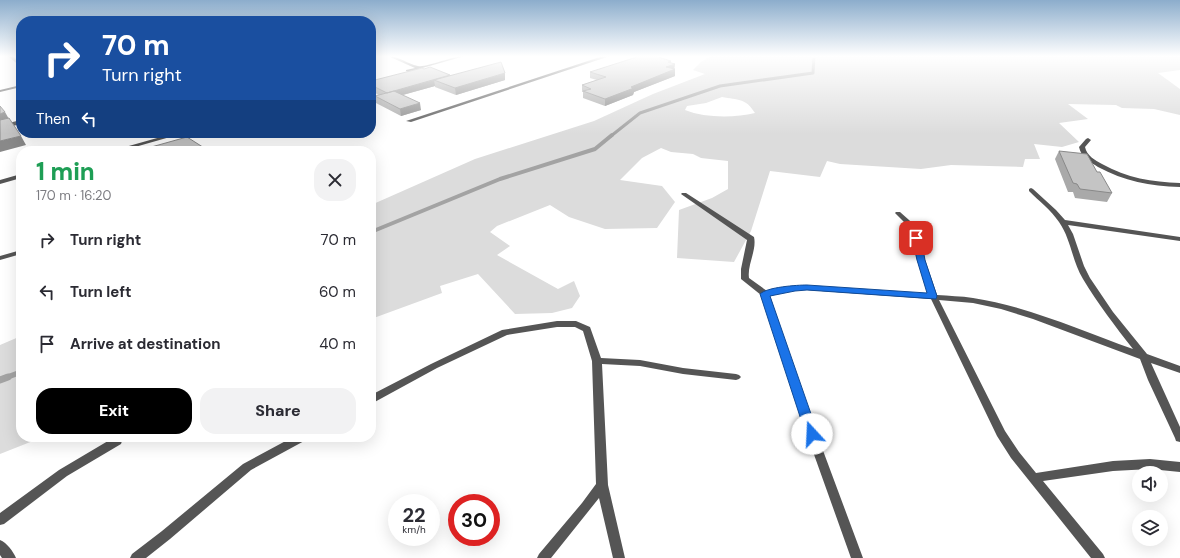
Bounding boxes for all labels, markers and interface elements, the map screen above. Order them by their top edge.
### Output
text: 70 m [102,27,170,64]
icon: right [36,32,88,84]
text: Turn right [102,63,182,87]
icon: left [78,108,100,130]
text: Then [36,109,70,129]
text: 1 min [36,156,95,187]
button: close [314,159,356,201]
text: 170 m · 16:20 [36,187,111,204]
pin [899,221,933,255]
icon: arrive [905,227,927,249]
icon: right [36,229,58,251]
text: Turn right [70,230,141,250]
text: 70 m [321,230,356,250]
icon: left [36,281,58,303]
text: Turn left [70,282,131,302]
text: 60 m [319,282,356,302]
icon: arrive [36,333,58,355]
text: Arrive at destination [70,334,221,354]
text: 40 m [319,334,356,354]
button: Exit [36,388,192,434]
button: Share [200,388,356,434]
position arrow [791,413,833,455]
map controls [1132,466,1168,546]
button: sound [1132,466,1168,502]
speed limit sign: 30 [448,494,500,546]
text: 22 [402,502,426,528]
button: layers [1132,510,1168,546]
text: km/h [402,523,426,536]

